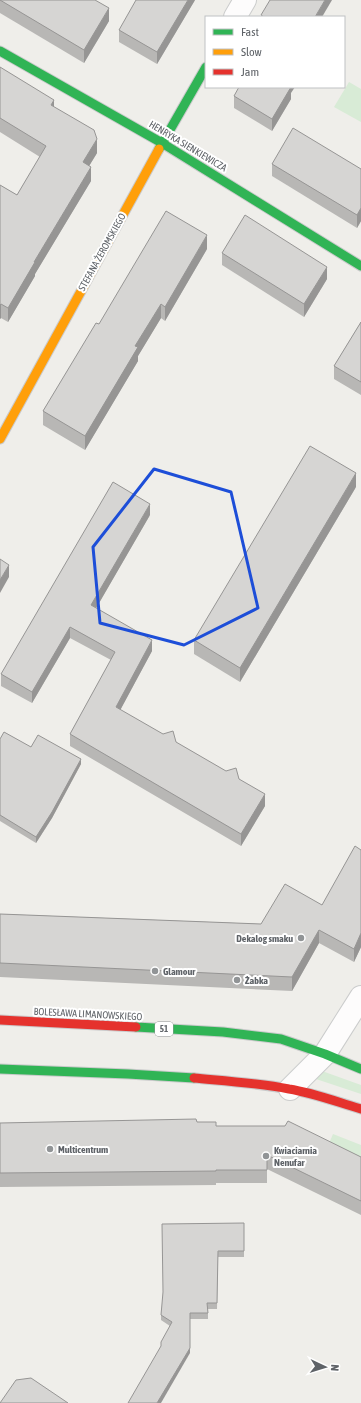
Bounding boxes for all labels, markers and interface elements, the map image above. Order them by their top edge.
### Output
legend [205,16,345,88]
text: Fast [241,25,259,39]
text: Slow [241,45,262,59]
text: Jam [241,65,259,79]
street label: HENRYKA SIENKIEWICZA [147,118,229,174]
street label: STEFANA ŻEROMSKIEGO [76,211,128,293]
place label: Dekalog smaku [236,933,293,944]
marker: Dekalog smaku [296,933,306,943]
marker: Glamour [150,966,160,976]
place label: Glamour [163,966,196,977]
marker: Żabka [232,975,242,985]
place label: Żabka [245,975,268,986]
street label: BOLESŁAWA LIMANOWSKIEGO [33,1006,143,1022]
road number: 51 [155,1022,173,1036]
marker: Multicentrum [45,1144,55,1154]
place label: Multicentrum [58,1144,108,1155]
place label: Kwiaciarnia Nenufar [274,1145,317,1168]
marker: Kwiaciarnia Nenufar [261,1151,271,1161]
north arrow [305,1347,345,1387]
text: N [329,1364,341,1371]

